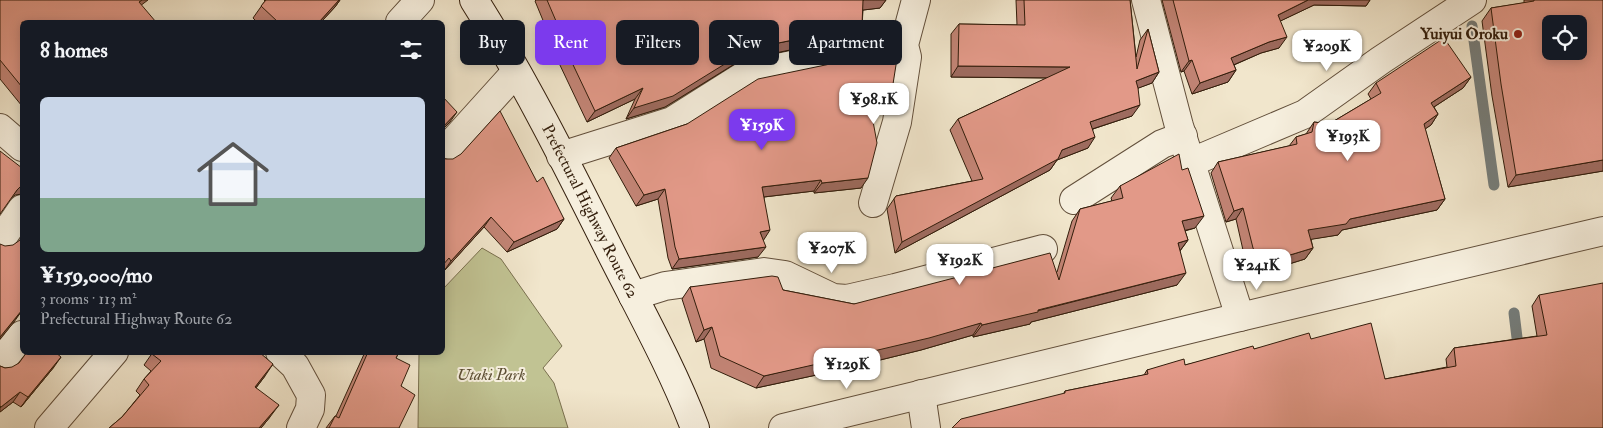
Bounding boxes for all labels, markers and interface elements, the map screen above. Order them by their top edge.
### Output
map controls [1542,15,1587,60]
button: locate [1542,15,1587,60]
chip: Buy [460,20,525,65]
chip: Rent [535,20,606,65]
chip: Filters [616,20,699,65]
chip: New [709,20,779,65]
chip: Apartment [789,20,902,65]
place label: Yuiyui Oroku [1420,24,1509,45]
marker: Yuiyui Oroku [1512,28,1524,40]
pin: ¥209K [1292,30,1362,72]
icon: filters [397,36,425,64]
text: ¥209K [1303,36,1351,56]
text: 8 homes [40,37,108,64]
pin: ¥98.1K [833,82,915,125]
text: ¥98.1K [850,89,898,109]
pin: ¥159K [727,108,797,151]
text: ¥159K [740,115,784,135]
pin: ¥193K [1313,120,1383,162]
street label: Prefectural Highway Route 62 [537,121,642,302]
text: ¥193K [1326,126,1370,146]
icon: home [188,129,278,219]
pin: ¥207K [797,232,867,274]
text: ¥207K [809,238,855,258]
pin: ¥192K [925,244,995,286]
pin: ¥241K [1222,248,1292,291]
text: ¥192K [937,250,983,270]
text: ¥241K [1234,255,1280,275]
text: ¥159,000/mo [40,262,152,289]
text: 3 rooms · 113 m² [40,289,136,309]
text: Prefectural Highway Route 62 [40,309,232,329]
pin: ¥129K [812,348,882,390]
text: ¥129K [824,354,870,374]
park label: Utaki Park [457,365,526,385]

